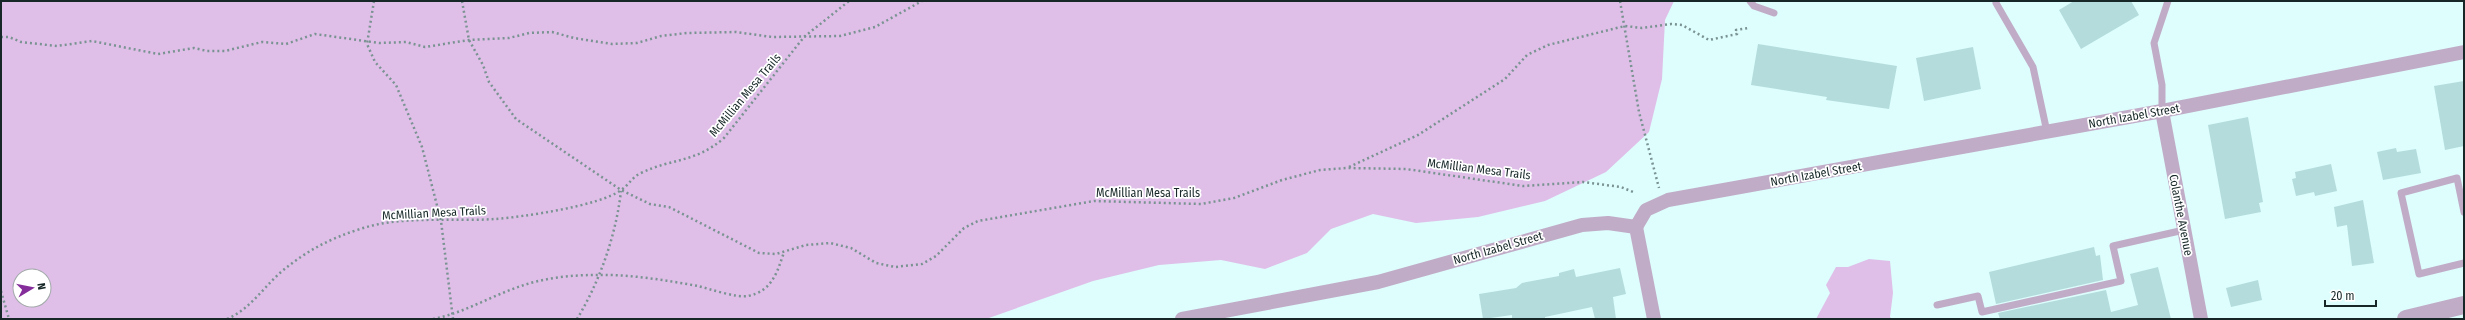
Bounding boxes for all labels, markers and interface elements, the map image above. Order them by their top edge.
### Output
street label: McMillian Mesa Trails [706,51,784,139]
street label: North Izabel Street [2087,101,2181,131]
street label: McMillian Mesa Trails [1427,156,1531,182]
street label: North Izabel Street [1769,159,1863,189]
street label: Colanthe Avenue [2166,173,2196,257]
street label: McMillian Mesa Trails [1096,186,1200,200]
street label: McMillian Mesa Trails [382,203,486,223]
street label: North Izabel Street [1452,229,1544,267]
north arrow [12,268,52,308]
text: N [34,282,48,291]
scale bar [2325,282,2376,308]
text: 20 m [2331,289,2355,303]

